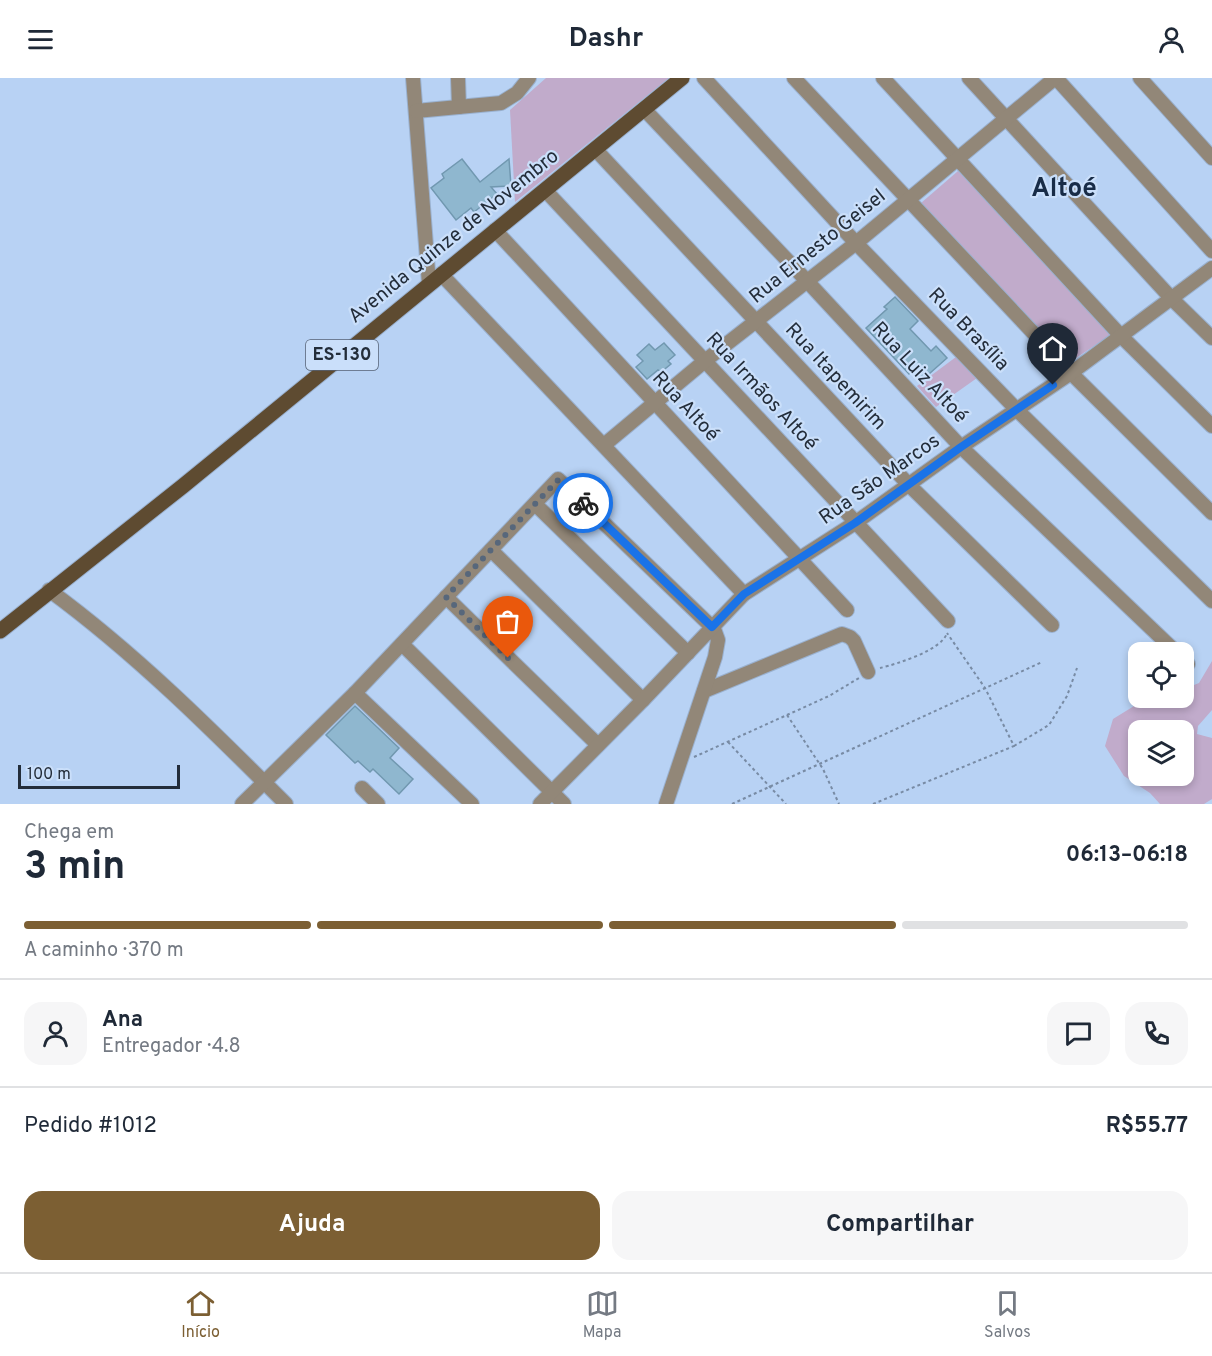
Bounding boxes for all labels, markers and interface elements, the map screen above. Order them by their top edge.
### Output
text: Dashr [569,22,643,56]
icon: menu [24,23,57,56]
icon: person [1155,23,1188,56]
street label: Avenida Quinze de Novembro [343,144,565,330]
district label: Altoé [1031,173,1097,206]
street label: Rua Ernesto Geisel [744,184,892,310]
street label: Rua Brasília [922,283,1014,377]
street label: Rua Luiz Altoé [865,317,973,429]
street label: Rua Itapemirim [779,318,891,436]
pin [1027,323,1078,385]
street label: Rua Irmãos Altoé [699,327,823,457]
icon: home [1036,332,1069,365]
road number: ES-130 [306,340,378,370]
street label: Rua Altoé [646,366,724,448]
street label: Rua São Marcos [814,429,946,531]
courier [553,473,613,533]
icon: bike [567,487,600,520]
pin [482,596,533,658]
icon: bag [491,605,524,638]
map controls [1128,642,1194,786]
button: locate [1128,642,1194,708]
button: layers [1128,720,1194,786]
scale bar [18,762,180,790]
text: 100 m [27,765,71,785]
text: Chega em [24,820,114,846]
text: 06:13–06:18 [1066,842,1188,869]
text: 3 min [24,844,125,893]
text: A caminho · 370 m [24,938,184,964]
button: person [24,1002,87,1065]
button: chat [1047,1002,1110,1065]
button: phone [1125,1002,1188,1065]
text: Ana [102,1007,143,1034]
text: Entregador · 4.8 [102,1034,241,1060]
text: Pedido #1012 [24,1113,157,1140]
text: R$55.77 [1106,1113,1188,1140]
button: Ajuda [24,1191,600,1260]
button: Compartilhar [612,1191,1188,1260]
tab: Início [181,1287,220,1343]
tab: Mapa [583,1287,621,1343]
tab: Salvos [984,1287,1031,1343]

